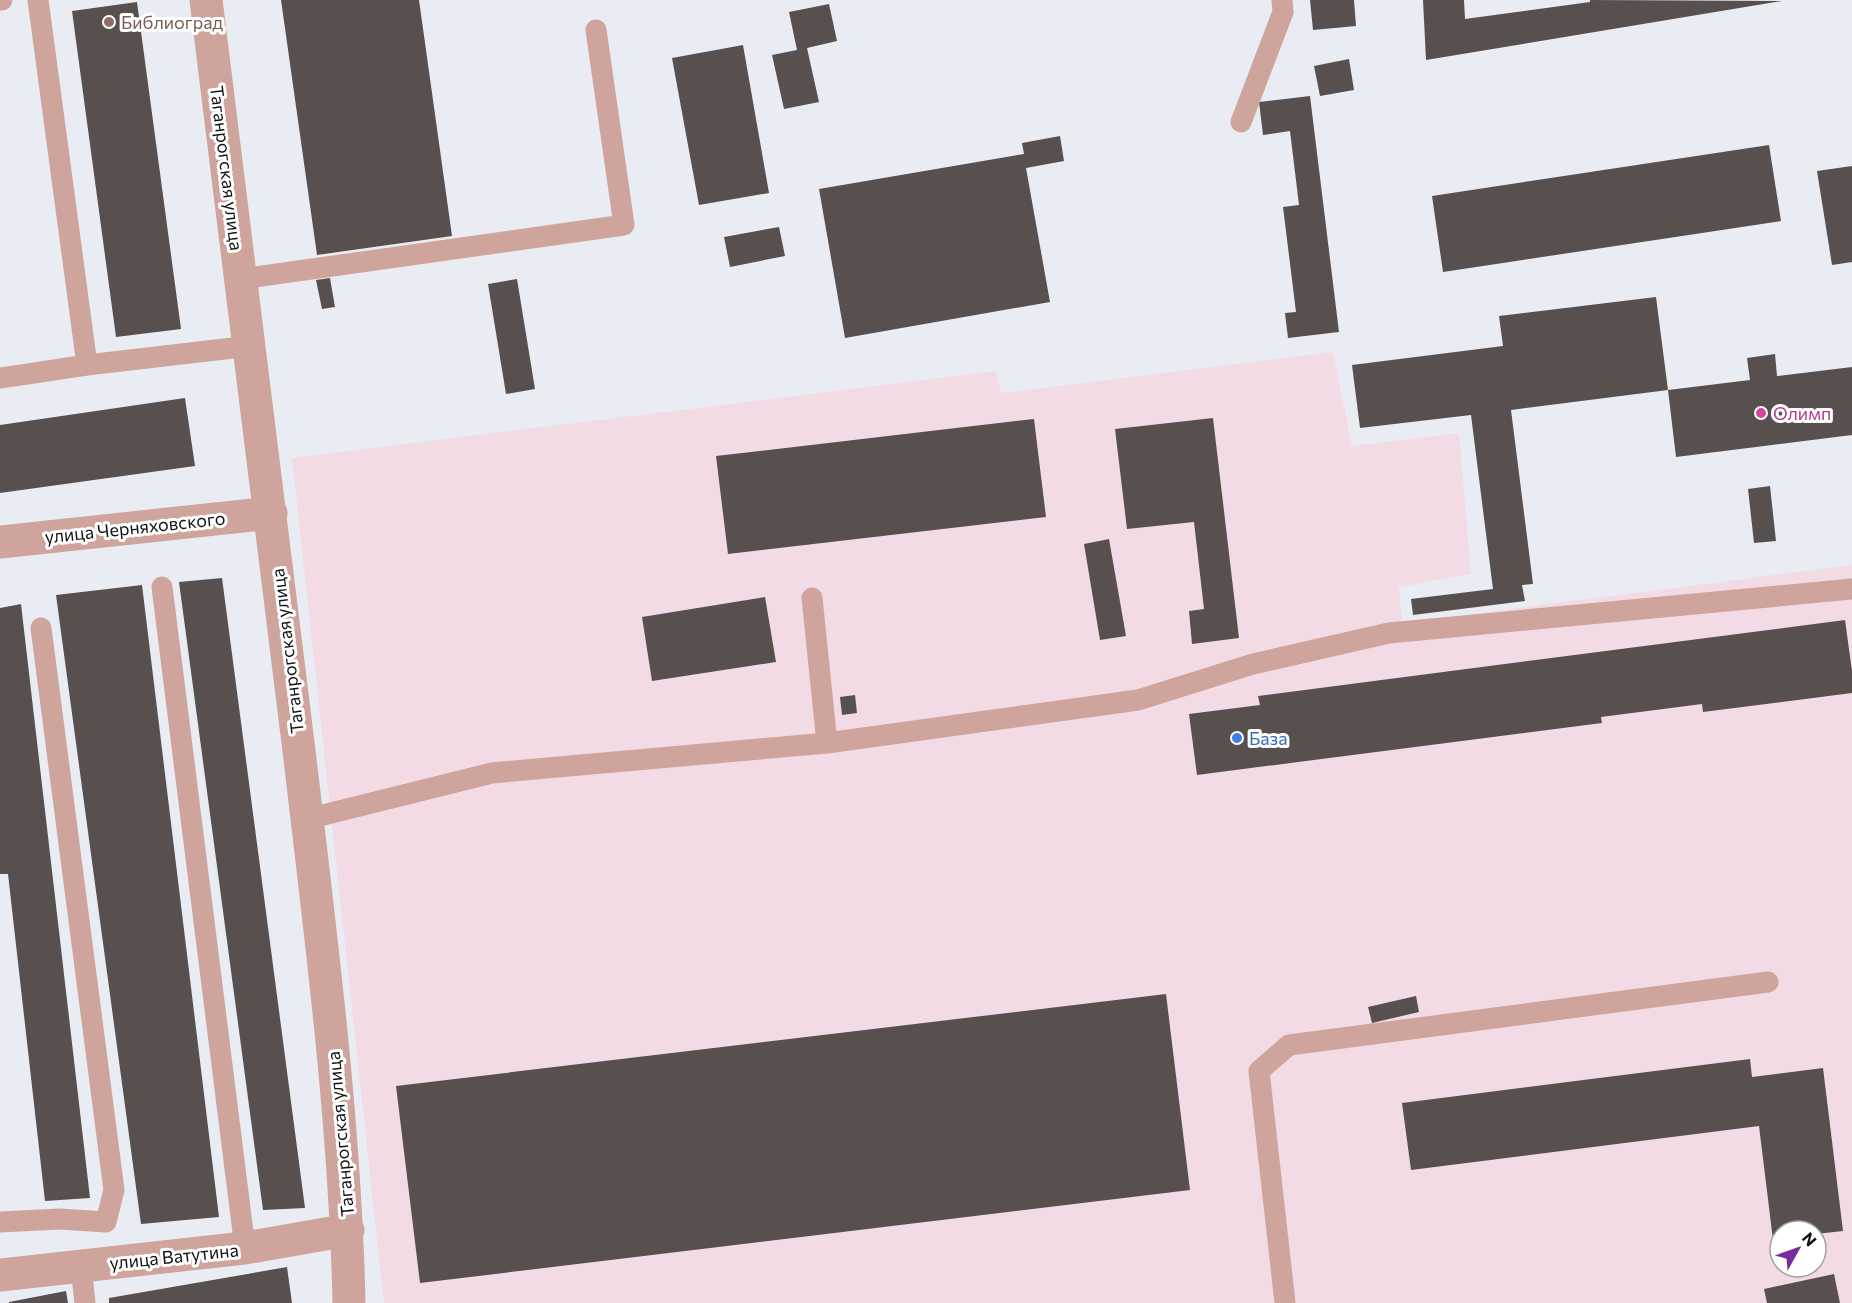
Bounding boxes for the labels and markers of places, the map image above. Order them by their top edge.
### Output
place label: Библиоград [121,11,224,33]
marker: Библиоград [102,15,116,29]
place label: Олимп [1773,402,1831,424]
marker: Олимп [1754,406,1768,420]
place label: База [1249,727,1288,749]
marker: База [1230,731,1244,745]

